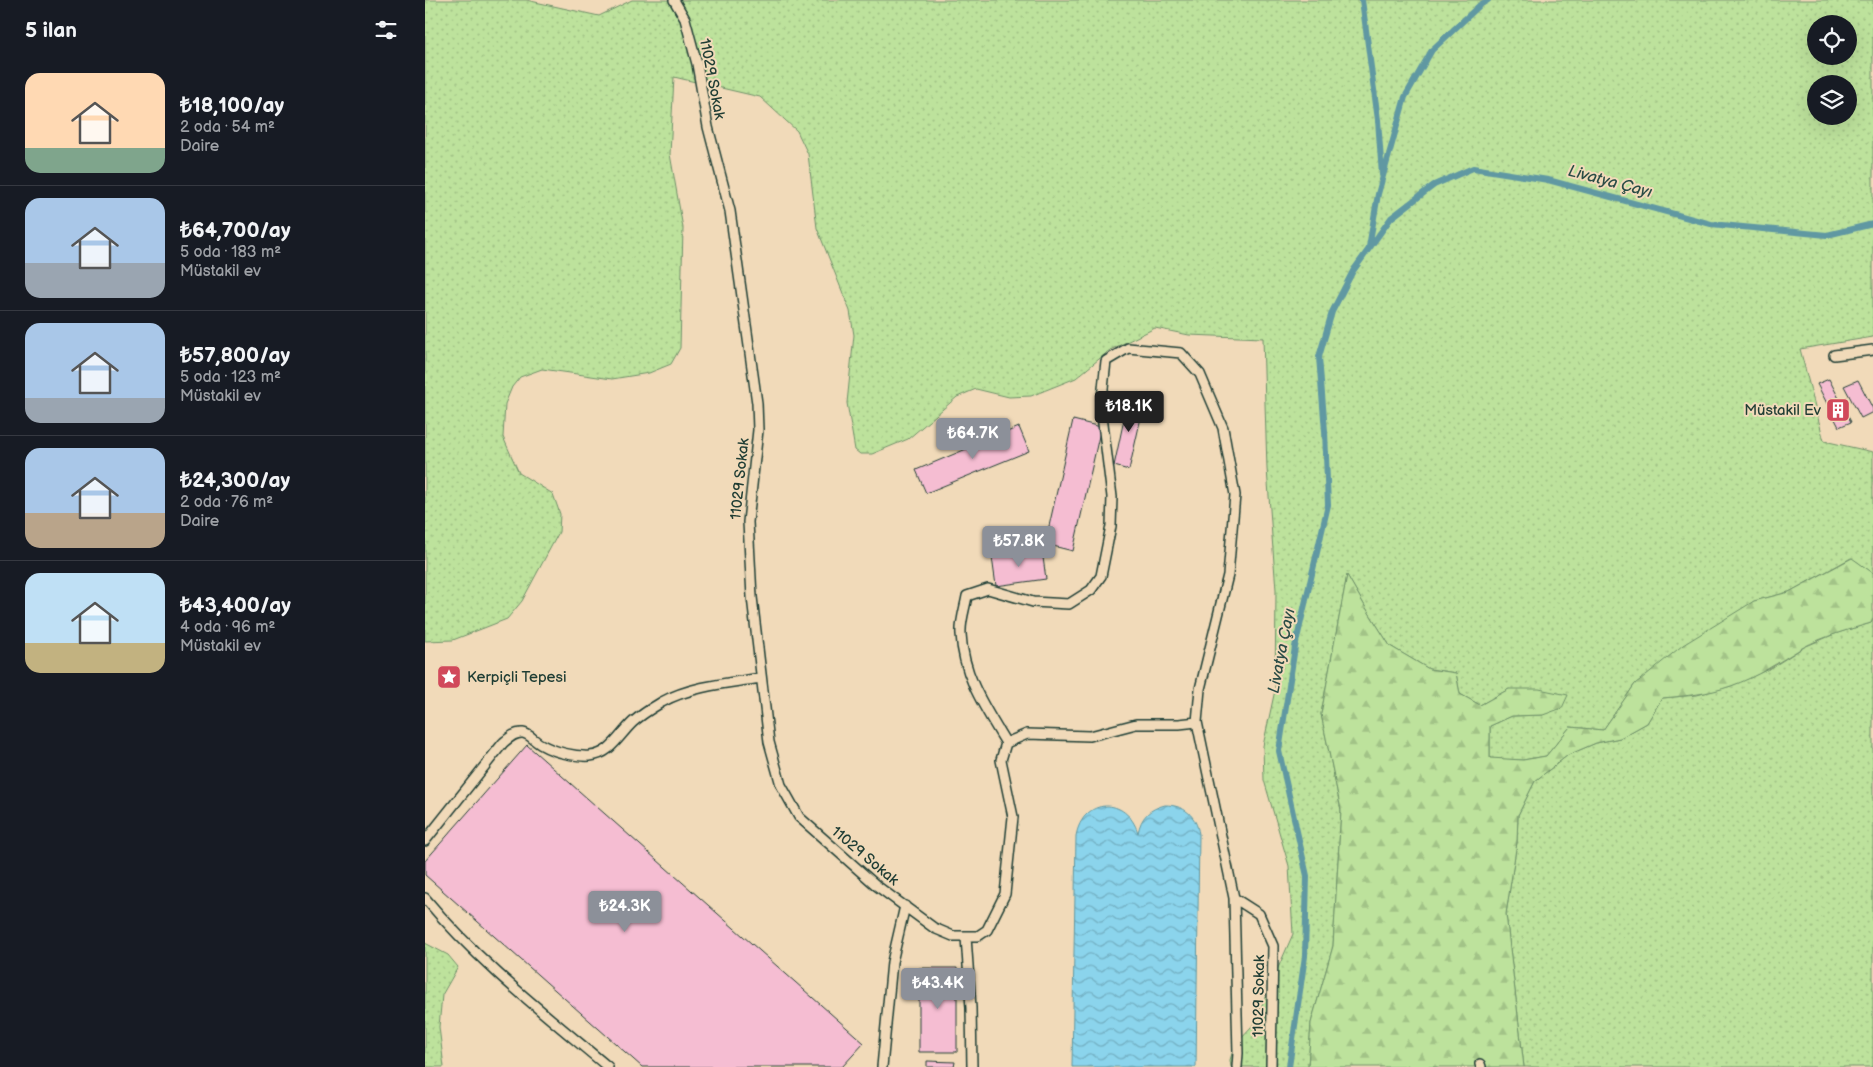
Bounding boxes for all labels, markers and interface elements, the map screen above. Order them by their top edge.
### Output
map controls [1807,15,1857,125]
button: locate [1807,15,1857,65]
icon: filters [372,16,400,44]
text: 5 ilan [25,18,77,43]
street label: 11029 Sokak [695,37,729,122]
button: layers [1807,75,1857,125]
icon: home [65,93,125,153]
text: ₺18,100/ay [180,93,284,118]
text: 2 oda · 54 m² [180,118,275,137]
text: Daire [180,137,219,156]
water label: Livatya Çayı [1566,162,1654,202]
icon: home [65,218,125,278]
text: ₺64,700/ay [180,218,291,243]
text: 5 oda · 183 m² [180,243,281,262]
text: Müstakil ev [180,262,261,281]
icon: home [65,343,125,403]
text: ₺57,800/ay [180,343,290,368]
text: 5 oda · 123 m² [180,368,281,387]
text: Müstakil ev [180,387,261,406]
pin: ₺18.1K [1088,390,1170,433]
text: ₺18.1K [1106,397,1152,416]
building icon: Müstakil Ev [1825,397,1851,423]
place label: Müstakil Ev [1744,401,1822,420]
pin: ₺64.7K [932,418,1014,460]
text: ₺64.7K [947,424,999,443]
street label: 11029 Sokak [726,436,754,521]
icon: home [65,468,125,528]
text: ₺24,300/ay [180,468,290,493]
text: 2 oda · 76 m² [180,493,273,512]
text: Daire [180,512,219,531]
pin: ₺57.8K [978,526,1060,568]
text: ₺57.8K [993,532,1045,551]
icon: home [65,593,125,653]
text: ₺43,400/ay [180,593,291,618]
water label: Livatya Çayı [1264,607,1300,695]
text: 4 oda · 96 m² [180,618,275,637]
text: Müstakil ev [180,637,261,656]
place icon: Kerpiçli Tepesi [436,664,462,690]
place label: Kerpiçli Tepesi [467,668,566,687]
street label: 11029 Sokak [827,822,903,890]
pin: ₺24.3K [584,890,666,933]
text: ₺24.3K [599,897,651,916]
street label: 11029 Sokak [1249,954,1269,1037]
pin: ₺43.4K [897,968,979,1010]
text: ₺43.4K [912,974,964,993]

